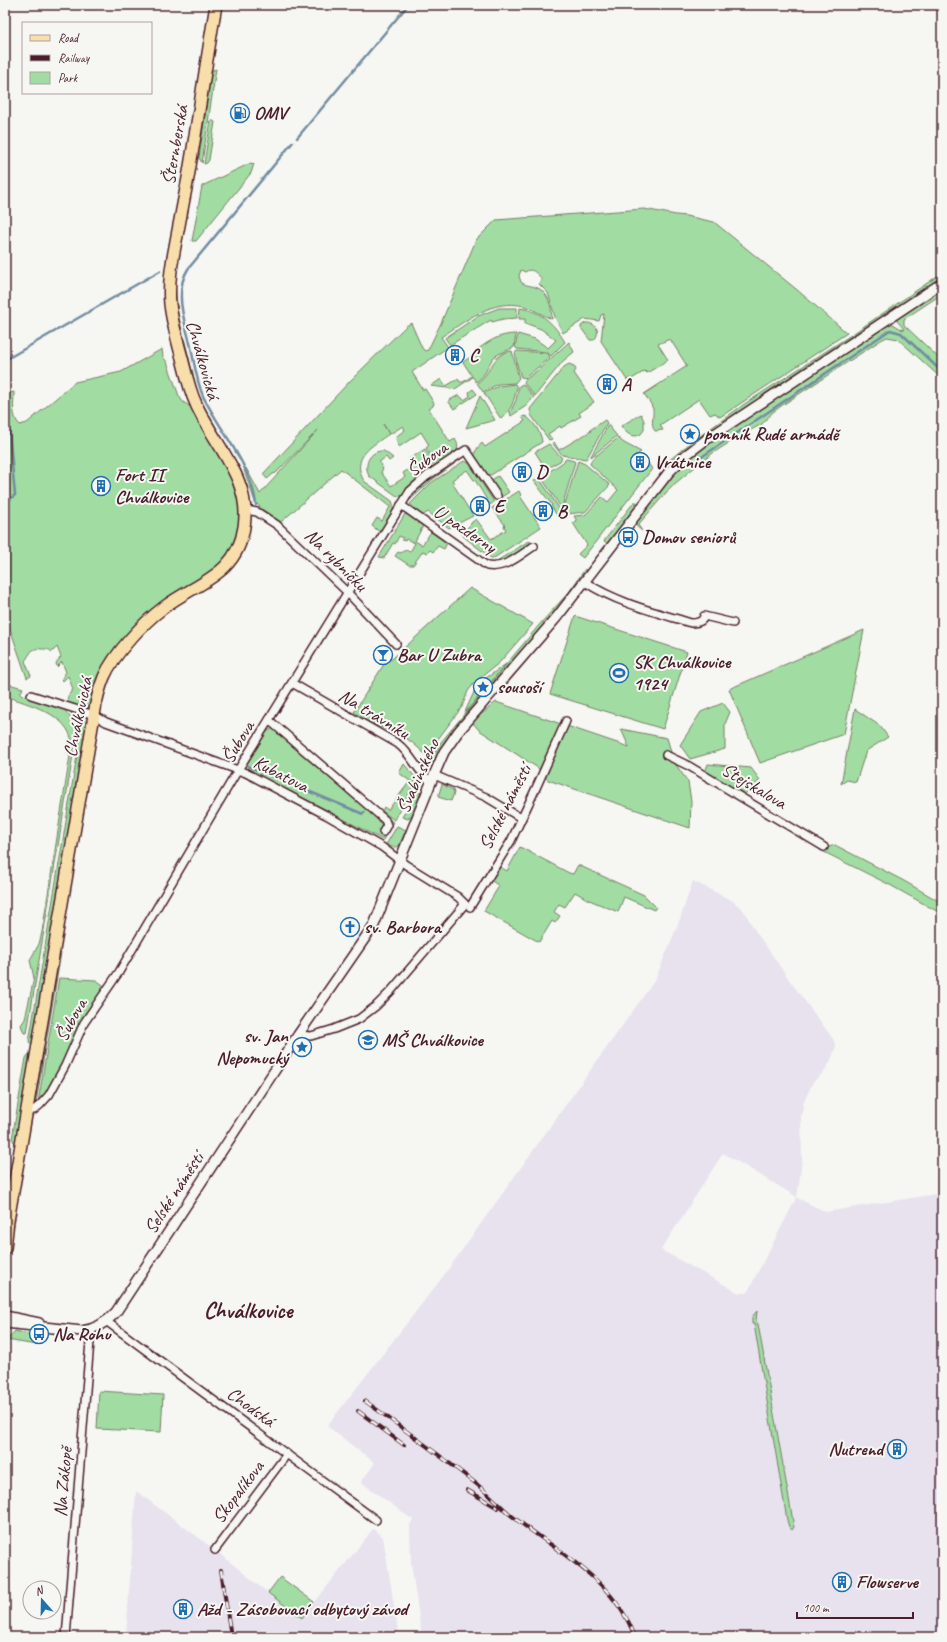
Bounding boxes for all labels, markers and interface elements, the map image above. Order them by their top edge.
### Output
legend [22,22,152,94]
text: Road [58,30,80,46]
text: Railway [58,50,90,66]
text: Park [58,70,79,86]
place label: OMV [254,101,291,125]
street label: Šternberská [156,102,194,187]
fuel station icon: OMV [229,102,251,124]
street label: Chválkovická [180,318,226,404]
place label: C [469,343,481,367]
building icon: C [444,344,466,366]
place label: A [621,372,632,396]
building icon: A [596,373,618,395]
place label: pomník Rudé armádě [704,422,841,446]
place icon: pomník Rudé armádě [679,423,701,445]
street label: Šubova [402,435,454,482]
place label: Vrátnice [654,450,712,474]
building icon: Vrátnice [629,451,651,473]
place label: D [536,460,549,484]
building icon: D [511,461,533,483]
place label: Fort II Chválkovice [115,463,190,509]
building icon: Fort II Chválkovice [90,475,112,497]
place label: E [494,494,507,518]
building icon: E [469,495,491,517]
street label: U pazderny [429,499,502,560]
place label: B [557,499,569,523]
building icon: B [532,500,554,522]
street label: Na rybníčku [300,524,373,597]
place label: Domov seniorů [642,525,737,549]
bus stop icon: Domov seniorů [617,526,639,548]
place label: Bar U Zubra [397,643,483,667]
bar icon: Bar U Zubra [372,644,394,666]
place label: SK Chválkovice 1924 [633,650,732,696]
sports icon: SK Chválkovice 1924 [608,662,630,684]
street label: Chválkovická [58,673,99,759]
place label: sousoší [497,675,546,699]
place icon: sousoší [472,676,494,698]
street label: Na trávníku [334,684,415,745]
street label: Šubova [216,715,261,768]
street label: Švabinského [391,734,446,817]
street label: Kubatova [249,750,314,799]
street label: Selské náměstí [473,756,539,854]
street label: Stejskalova [717,757,792,816]
place label: sv. Barbora [364,915,443,939]
church icon: sv. Barbora [339,916,361,938]
street label: Šubova [50,993,94,1046]
place label: sv. Jan Nepomucký [216,1024,291,1070]
place label: MŠ Chválkovice [382,1028,485,1052]
school or university icon: MŠ Chválkovice [357,1029,379,1051]
place icon: sv. Jan Nepomucký [291,1036,313,1058]
street label: Selské náměstí [139,1144,212,1238]
district label: Chválkovice [204,1296,295,1325]
place label: Na Rohu [53,1322,112,1346]
bus stop icon: Na Rohu [28,1323,50,1345]
street label: Chodská [222,1382,281,1433]
place label: Nutrend [828,1437,886,1461]
building icon: Nutrend [886,1438,908,1460]
street label: Na Zákopě [48,1443,78,1518]
street label: Skopalíkova [207,1455,270,1528]
place label: Flowserve [856,1570,919,1594]
building icon: Flowserve [831,1571,853,1593]
north arrow [22,1580,62,1620]
text: N [33,1582,46,1598]
scale bar [797,1594,913,1620]
place label: Ažd - Zásobovací odbytový závod [197,1597,411,1621]
building icon: Ažd - Zásobovací odbytový závod [172,1598,194,1620]
text: 100 m [803,1600,830,1616]

